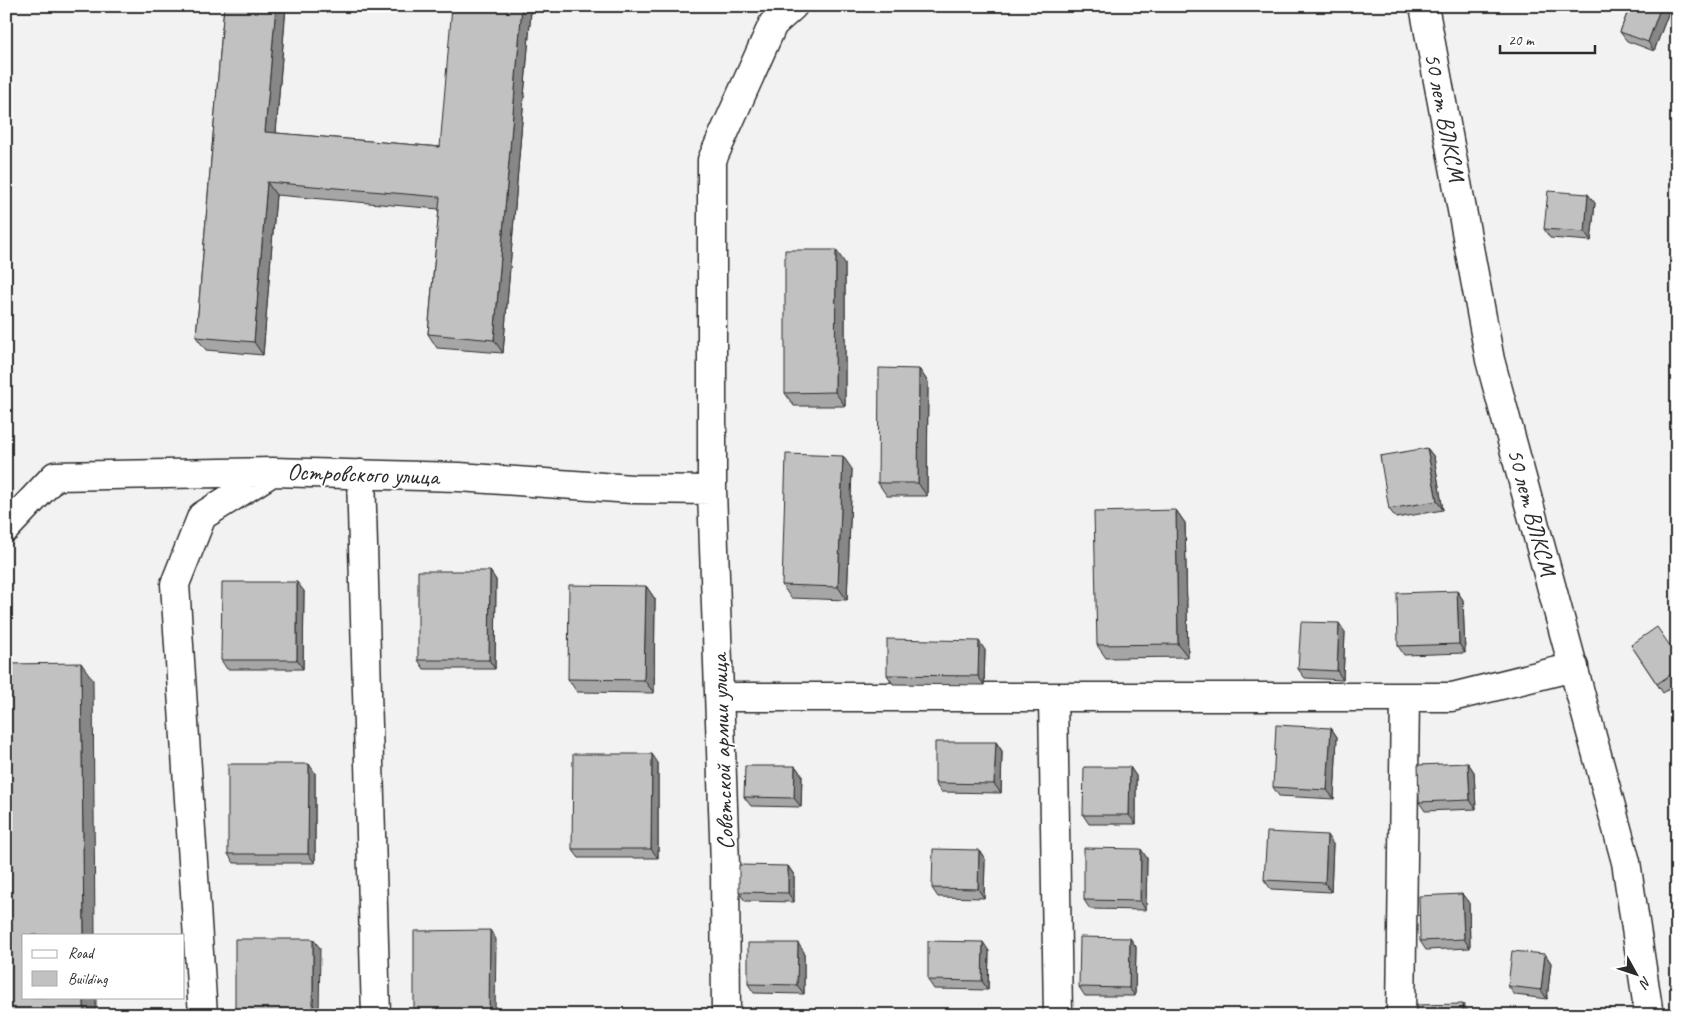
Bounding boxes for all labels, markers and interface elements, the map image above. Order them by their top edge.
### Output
scale bar [1500,22,1596,54]
text: 20 m [1508,31,1535,50]
street label: 50 лет ВЛКСМ [1418,50,1472,186]
street label: 50 лет ВЛКСМ [1501,445,1564,581]
street label: Островского улица [287,456,442,492]
street label: Советской армии улица [704,651,740,850]
legend [22,934,185,998]
text: Road [68,944,95,963]
north arrow [1610,948,1660,998]
text: Building [68,970,108,989]
text: N [1635,973,1655,993]

